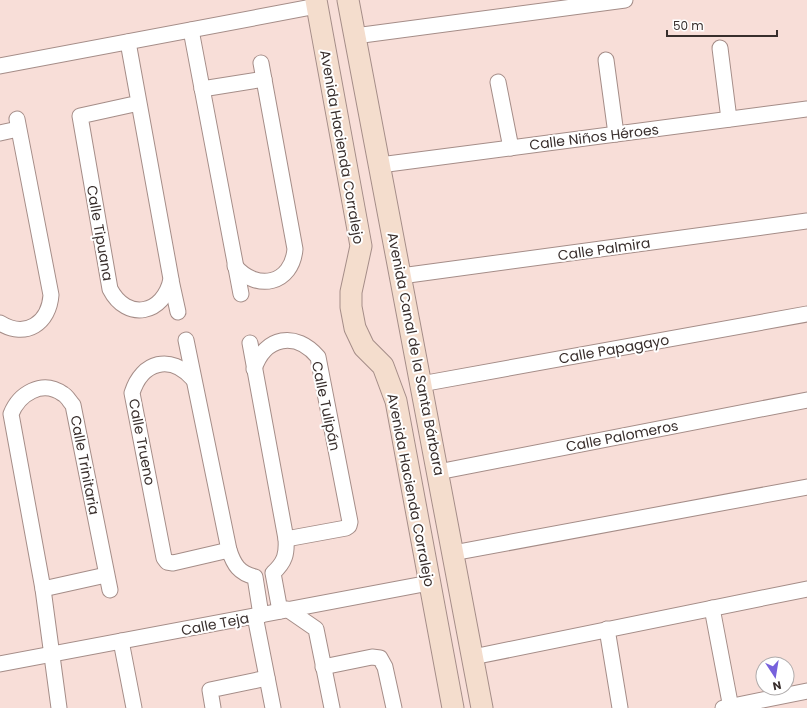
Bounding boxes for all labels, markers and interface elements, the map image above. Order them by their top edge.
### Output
scale bar [667,12,777,38]
text: 50 m [673,17,704,34]
street label: Avenida Hacienda Corralejo [315,48,369,246]
street label: Calle Niños Héroes [528,119,660,155]
street label: Calle Tipuana [82,184,118,282]
street label: Avenida Canal de la Santa Bárbara [383,231,449,477]
street label: Calle Palmira [556,233,652,265]
street label: Calle Papagayo [557,329,671,369]
street label: Calle Tulipán [307,359,345,453]
street label: Avenida Hacienda Corralejo [382,392,440,588]
street label: Calle Trueno [124,397,160,487]
street label: Calle Trinitaria [66,414,104,516]
street label: Calle Palomeros [564,415,680,457]
street label: Calle Teja [179,608,251,640]
north arrow [755,656,795,696]
text: N [771,677,783,694]

